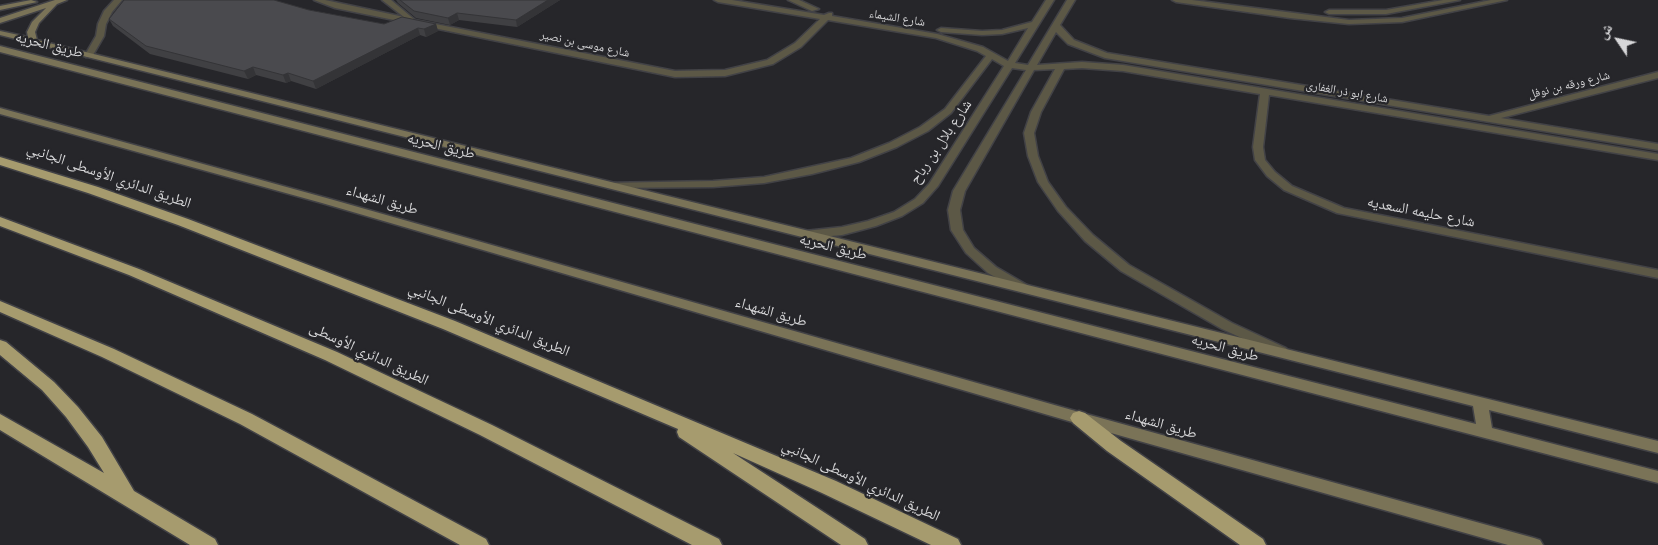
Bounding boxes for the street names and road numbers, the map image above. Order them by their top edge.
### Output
street label: شارع الشيماء [868,6,926,30]
street label: شارع موسى بن نصير [539,27,631,61]
street label: طريق الحريه [13,28,85,62]
street label: شارع ورقه بن نوفل [1527,68,1611,102]
street label: شارع ابو ذر الغفارى [1305,78,1389,106]
street label: شارع بلال بن رباح [906,96,976,188]
street label: طريق الحريه [405,129,477,163]
street label: الطريق الدائري الأوسطى الجانبي [25,139,193,213]
street label: طريق الشهداء [344,181,420,219]
street label: شارع حليمه السعديه [1366,193,1476,231]
street label: طريق الحريه [797,230,869,264]
street label: الطريق الدائري الأوسطى الجانبي [406,279,572,361]
street label: طريق الشهداء [733,293,809,331]
street label: الطريق الدائري الأوسطى [307,319,431,389]
street label: طريق الحريه [1189,330,1261,366]
street label: طريق الشهداء [1123,405,1199,443]
street label: الطريق الدائري الأوسطى الجانبي [779,436,943,526]

